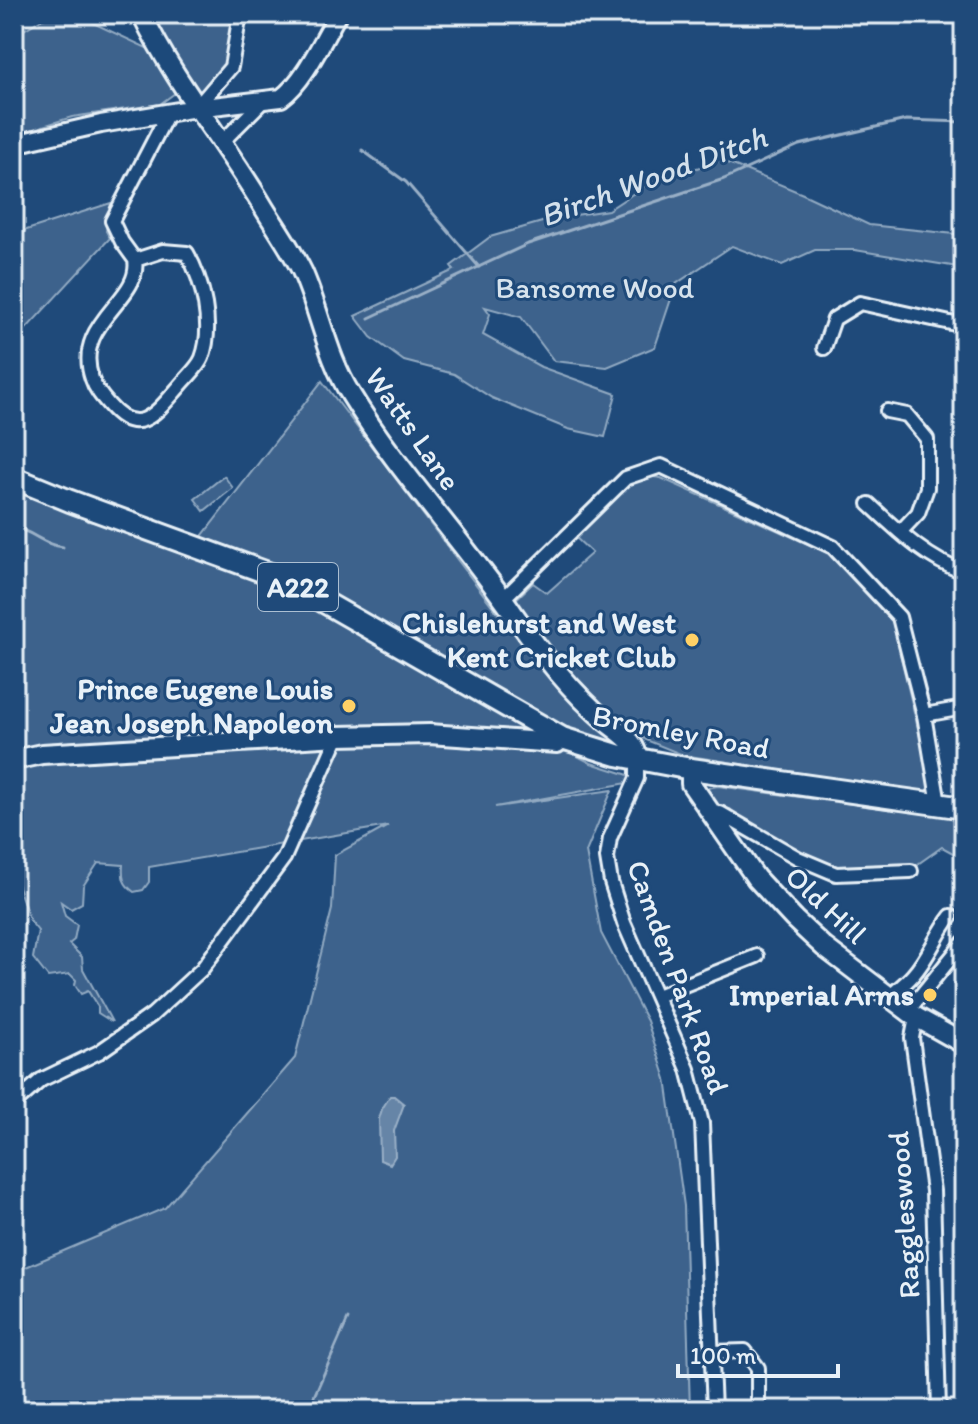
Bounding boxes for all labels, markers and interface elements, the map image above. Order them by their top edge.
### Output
water label: Birch Wood Ditch [534,117,772,235]
park label: Bansome Wood [496,269,695,306]
street label: Watts Lane [358,360,469,497]
road number: A222 [258,563,338,611]
place label: Chislehurst and West Kent Cricket Club [402,604,677,675]
marker: Chislehurst and West Kent Cricket Club [683,631,701,649]
place label: Prince Eugene Louis Jean Joseph Napoleon [49,670,333,741]
street label: Bromley Road [590,696,773,767]
marker: Prince Eugene Louis Jean Joseph Napoleon [340,697,358,715]
street label: Camden Park Road [619,855,738,1099]
street label: Old Hill [778,858,875,952]
place label: Imperial Arms [729,976,914,1013]
marker: Imperial Arms [921,986,939,1004]
street label: Raggleswood [879,1130,928,1300]
scale bar [678,1328,838,1378]
text: 100 m [690,1341,756,1370]

